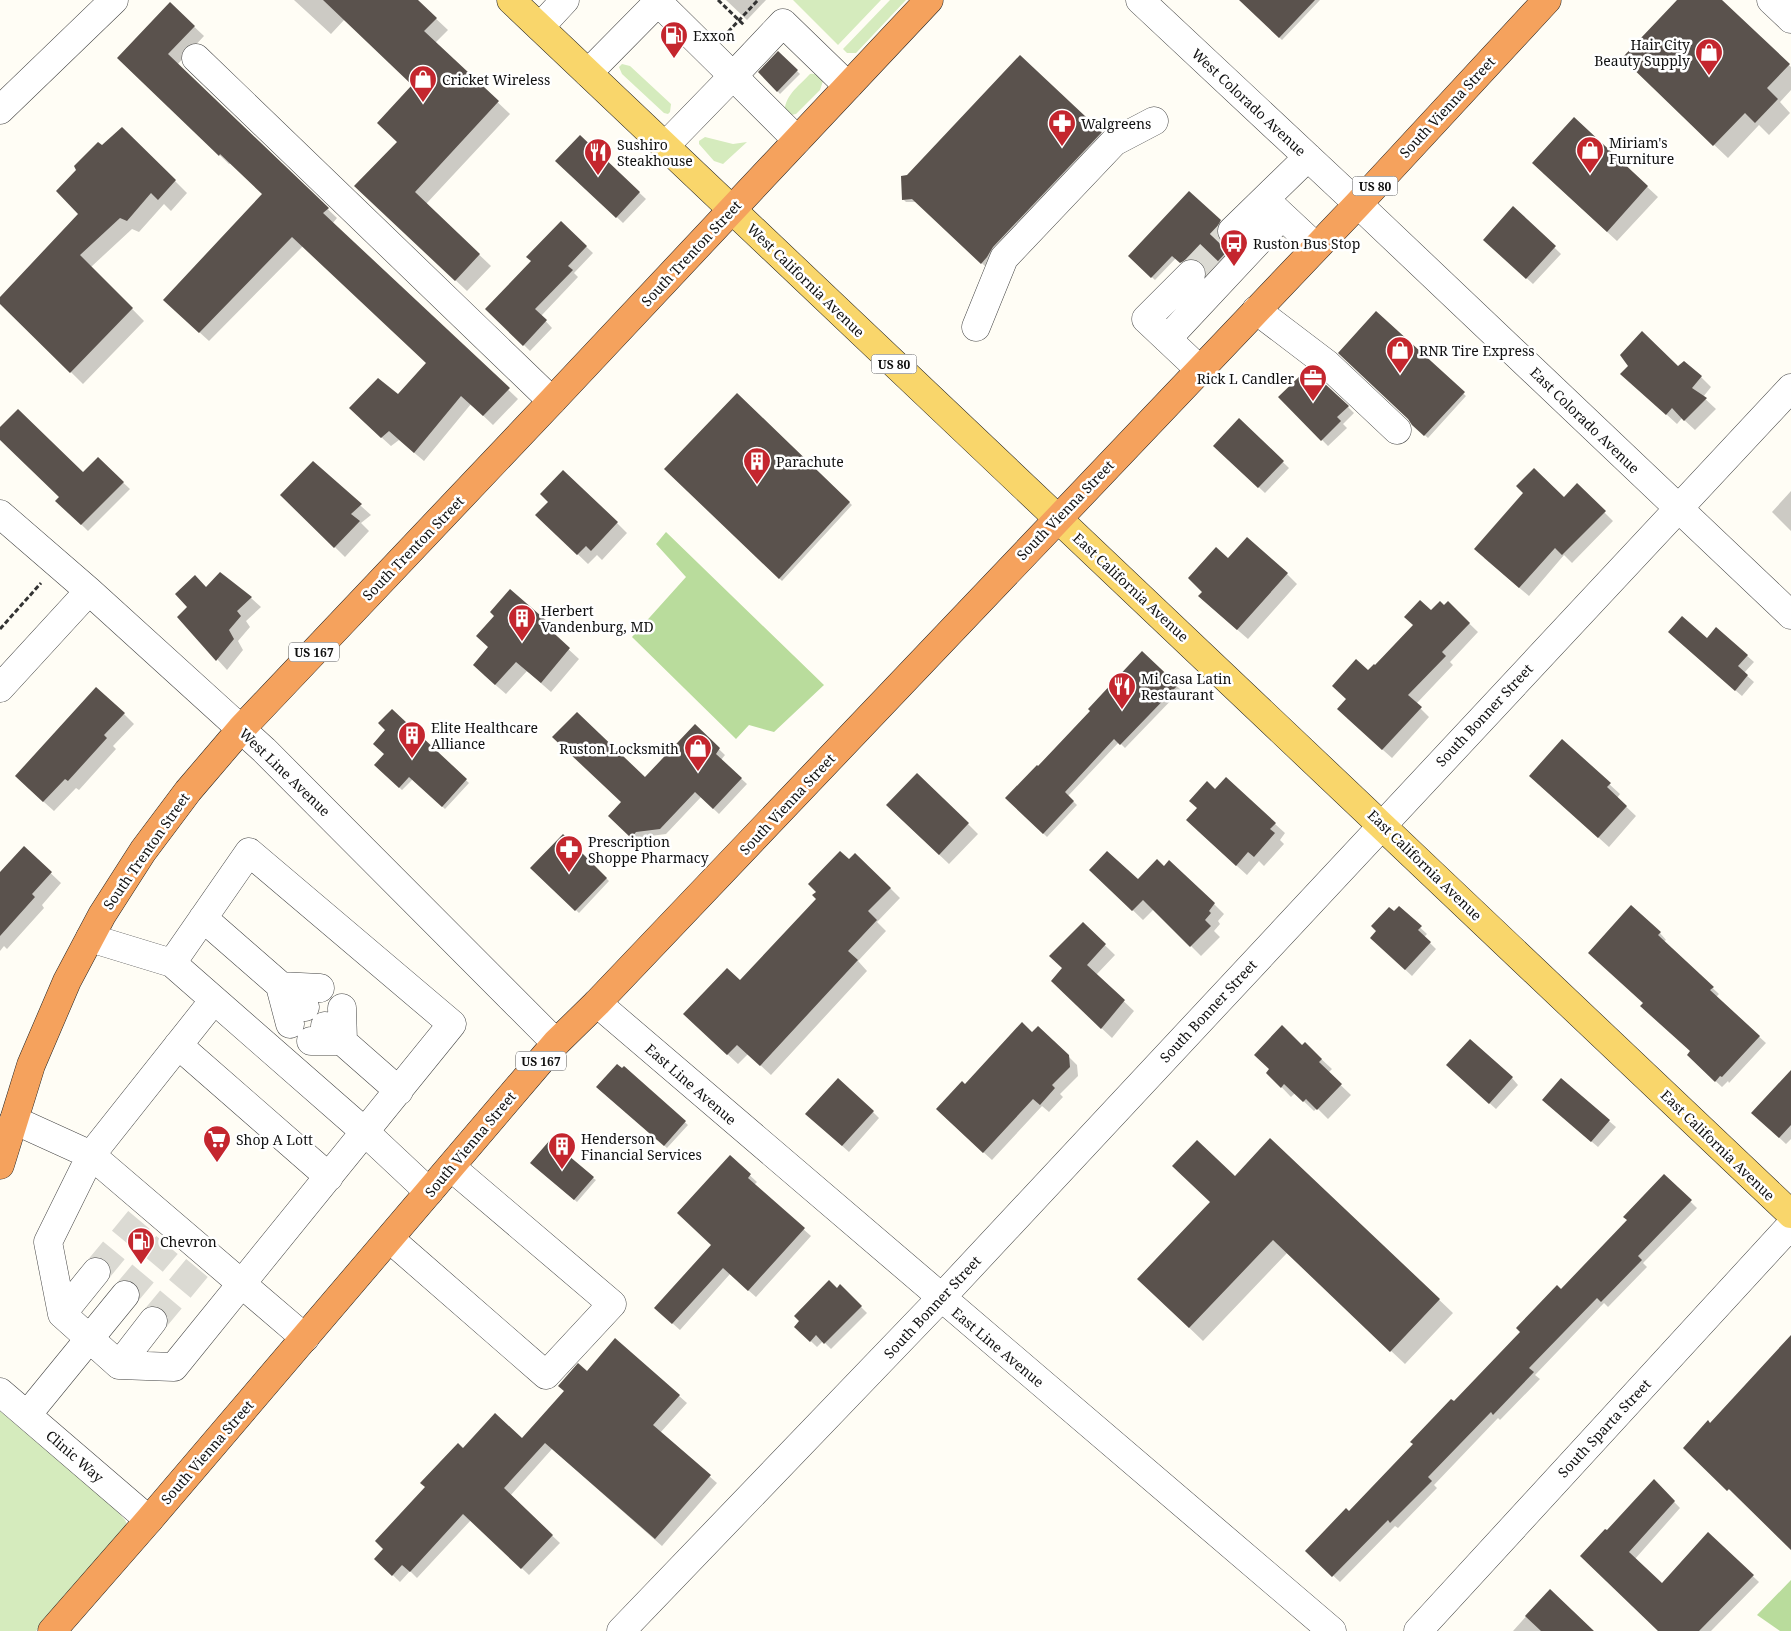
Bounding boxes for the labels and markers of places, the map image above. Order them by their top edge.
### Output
fuel station icon: Exxon [659,20,689,59]
place label: Exxon [693,26,735,45]
place label: Hair City Beauty Supply [1594,35,1690,70]
shop icon: Hair City Beauty Supply [1694,37,1724,76]
shop icon: Cricket Wireless [408,64,438,103]
place label: Cricket Wireless [442,70,550,89]
pharmacy icon: Walgreens [1047,108,1077,147]
place label: Walgreens [1081,114,1151,133]
place label: Miriam's Furniture [1609,133,1674,168]
place label: Sushiro Steakhouse [617,135,693,170]
shop icon: Miriam's Furniture [1575,135,1605,174]
restaurant icon: Sushiro Steakhouse [583,137,613,176]
bus stop icon: Ruston Bus Stop [1219,228,1249,267]
place label: Ruston Bus Stop [1253,234,1360,253]
shop icon: RNR Tire Express [1385,335,1415,374]
place label: RNR Tire Express [1419,341,1535,360]
office icon: Rick L Candler [1298,363,1328,402]
place label: Rick L Candler [1197,369,1294,388]
building icon: Parachute [742,446,772,485]
place label: Parachute [776,452,844,471]
place label: Herbert Vandenburg, MD [541,601,654,636]
building icon: Herbert Vandenburg, MD [507,603,537,642]
place label: Mi Casa Latin Restaurant [1141,669,1232,704]
restaurant icon: Mi Casa Latin Restaurant [1107,671,1137,710]
place label: Elite Healthcare Alliance [431,718,538,753]
building icon: Elite Healthcare Alliance [397,720,427,759]
shop icon: Ruston Locksmith [683,733,713,772]
place label: Ruston Locksmith [559,739,679,758]
place label: Prescription Shoppe Pharmacy [588,832,709,867]
pharmacy icon: Prescription Shoppe Pharmacy [554,834,584,873]
supermarket icon: Shop A Lott [202,1124,232,1163]
place label: Henderson Financial Services [581,1129,702,1164]
place label: Shop A Lott [236,1130,313,1149]
building icon: Henderson Financial Services [547,1131,577,1170]
fuel station icon: Chevron [126,1226,156,1265]
place label: Chevron [160,1232,217,1251]

